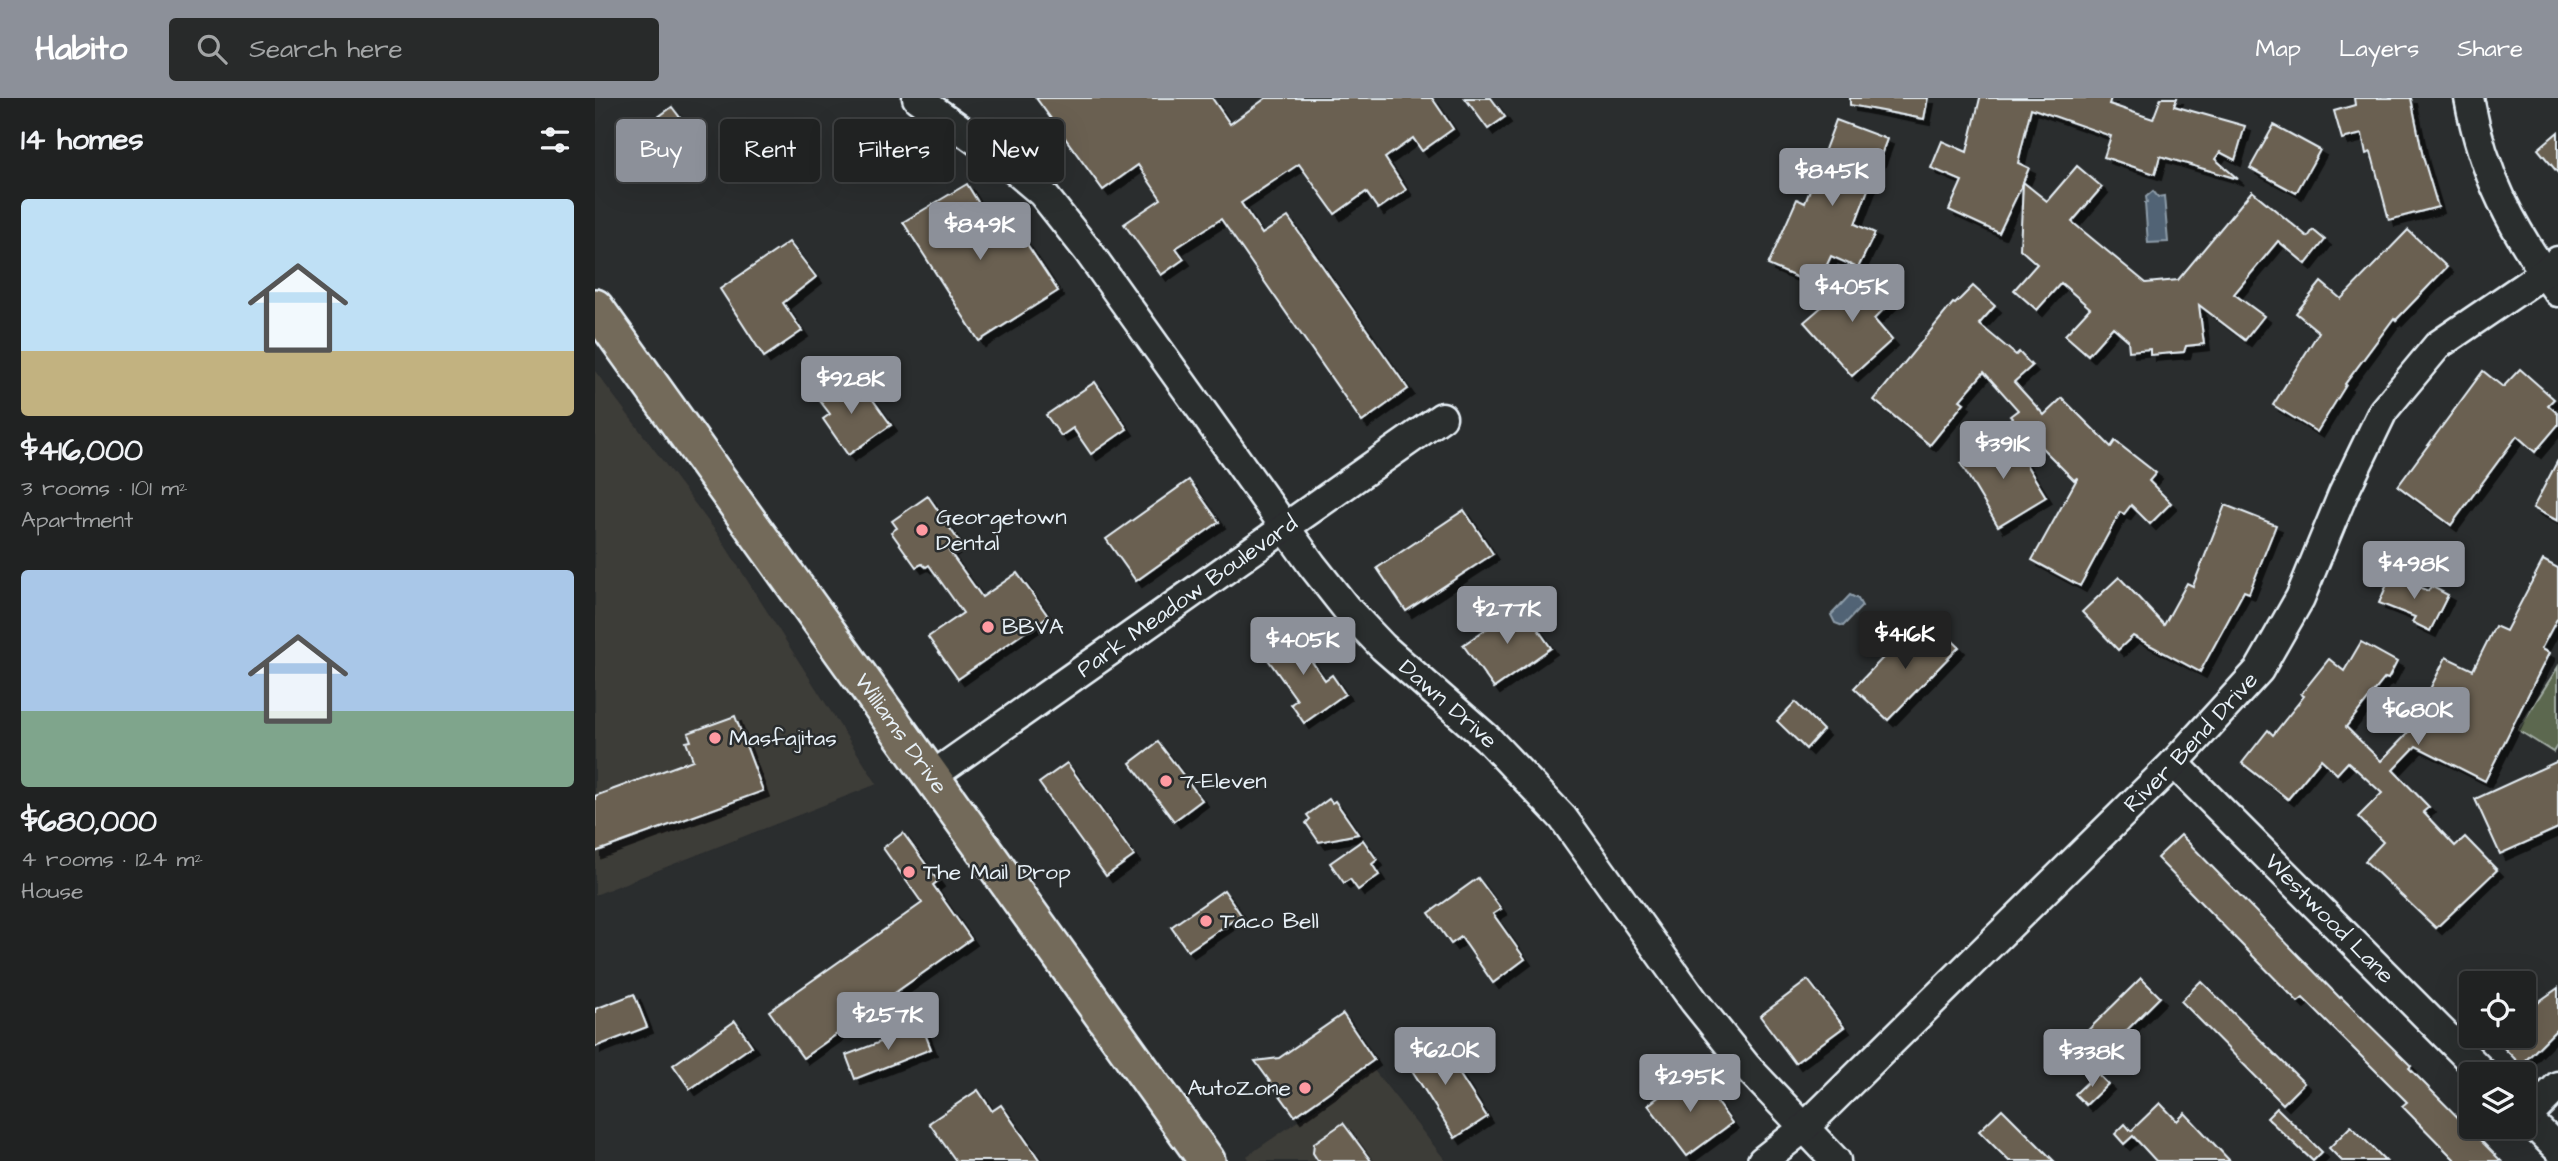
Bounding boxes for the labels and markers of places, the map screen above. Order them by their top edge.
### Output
pin: $845K [1783,148,1881,208]
pin: $849K [931,202,1029,262]
pin: $405K [1803,264,1901,324]
pin: $928K [802,356,900,416]
pin: $391K [1954,422,2052,481]
place label: Georgetown Dental [936,501,1067,559]
marker: Georgetown Dental [914,522,930,538]
pin: $498K [2365,542,2463,601]
pin: $277K [1458,587,1556,646]
place label: BBVA [1002,611,1064,643]
pin: $416K [1856,612,1954,671]
pin: $405K [1254,618,1352,677]
marker: BBVA [980,619,996,635]
pin: $680K [2369,688,2467,747]
place label: Masfajitas [729,722,837,754]
marker: Masfajitas [707,730,723,746]
place label: 7-Eleven [1180,765,1267,797]
marker: 7-Eleven [1158,773,1174,789]
place label: The Mail Drop [923,856,1071,888]
marker: The Mail Drop [901,864,917,880]
place label: Taco Bell [1220,905,1319,937]
marker: Taco Bell [1198,913,1214,929]
pin: $257K [839,992,937,1052]
pin: $620K [1396,1028,1494,1087]
pin: $338K [2043,1030,2141,1089]
pin: $295K [1641,1054,1739,1114]
place label: AutoZone [1187,1072,1291,1104]
marker: AutoZone [1297,1080,1313,1096]

